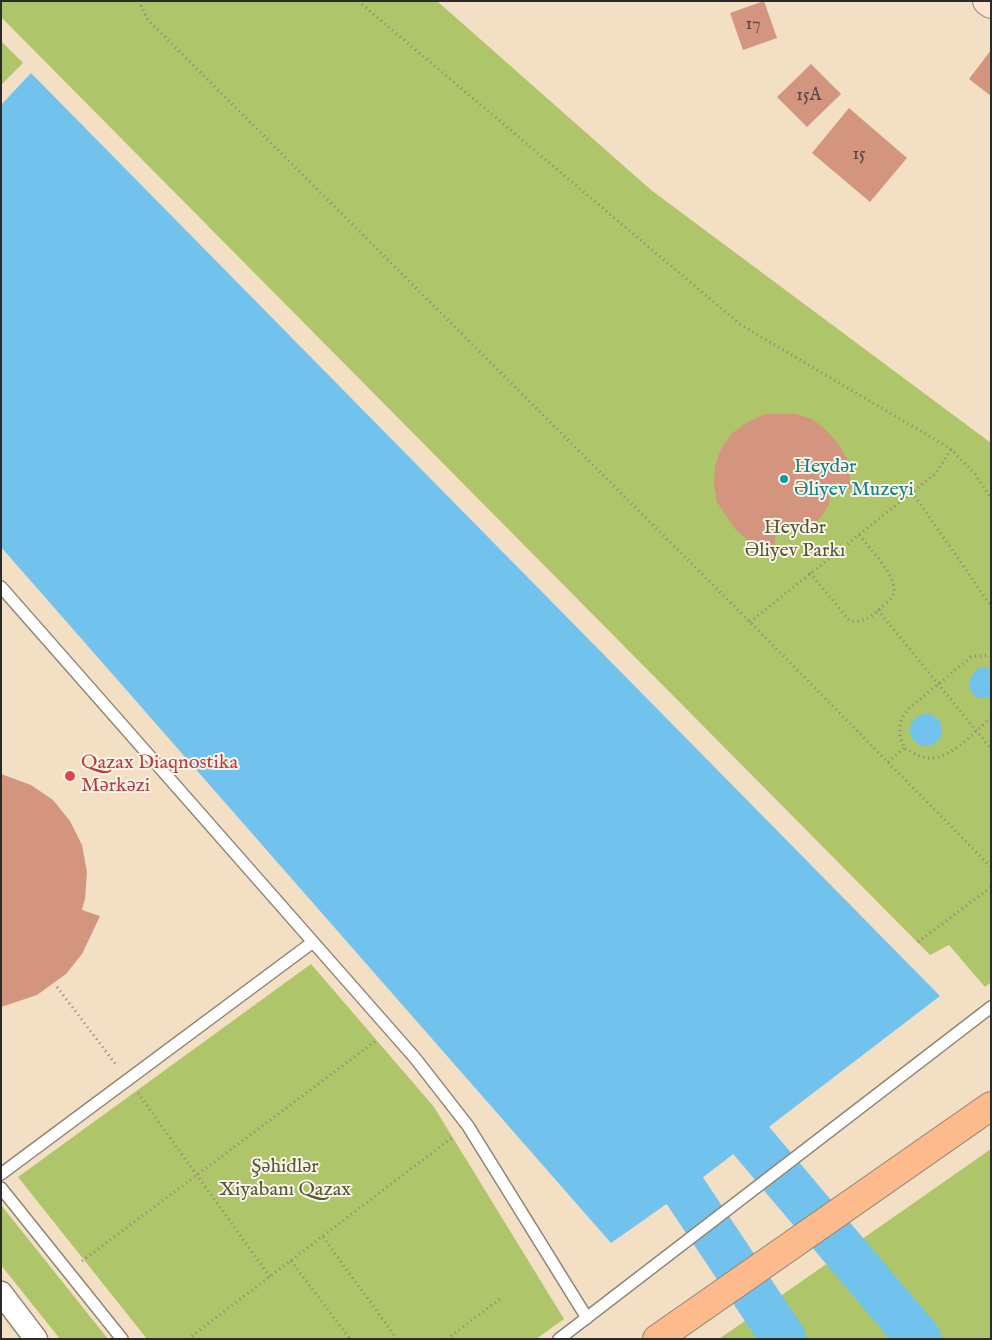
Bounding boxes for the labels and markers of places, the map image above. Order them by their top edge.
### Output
place label: Heydər Əliyev Muzeyi [794,456,914,503]
marker: Heydər Əliyev Muzeyi [778,473,790,485]
place label: Qazax Diaqnostika Mərkəzi [81,752,238,799]
marker: Qazax Diaqnostika Mərkəzi [63,769,77,783]

